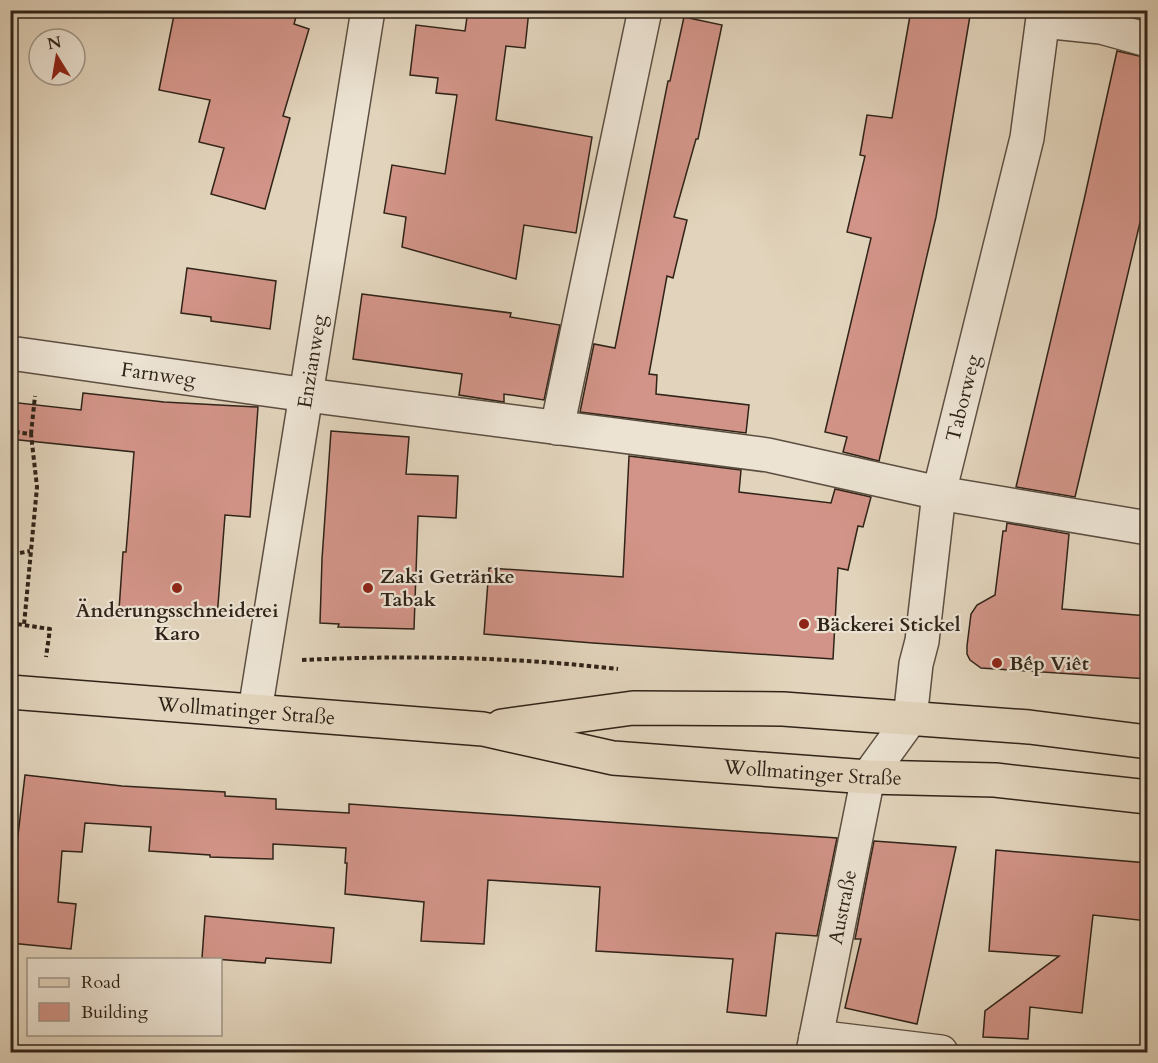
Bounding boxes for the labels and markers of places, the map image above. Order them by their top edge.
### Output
place label: Zaki Getränke Tabak [380,563,515,613]
marker: Änderungsschneiderei Karo [170,581,184,595]
marker: Zaki Getränke Tabak [361,581,375,595]
place label: Änderungsschneiderei Karo [75,597,279,647]
place label: Bäckerei Stickel [816,611,961,638]
marker: Bäckerei Stickel [797,617,811,631]
place label: Bếp Viêt [1009,650,1089,677]
marker: Bếp Viêt [990,656,1004,670]

